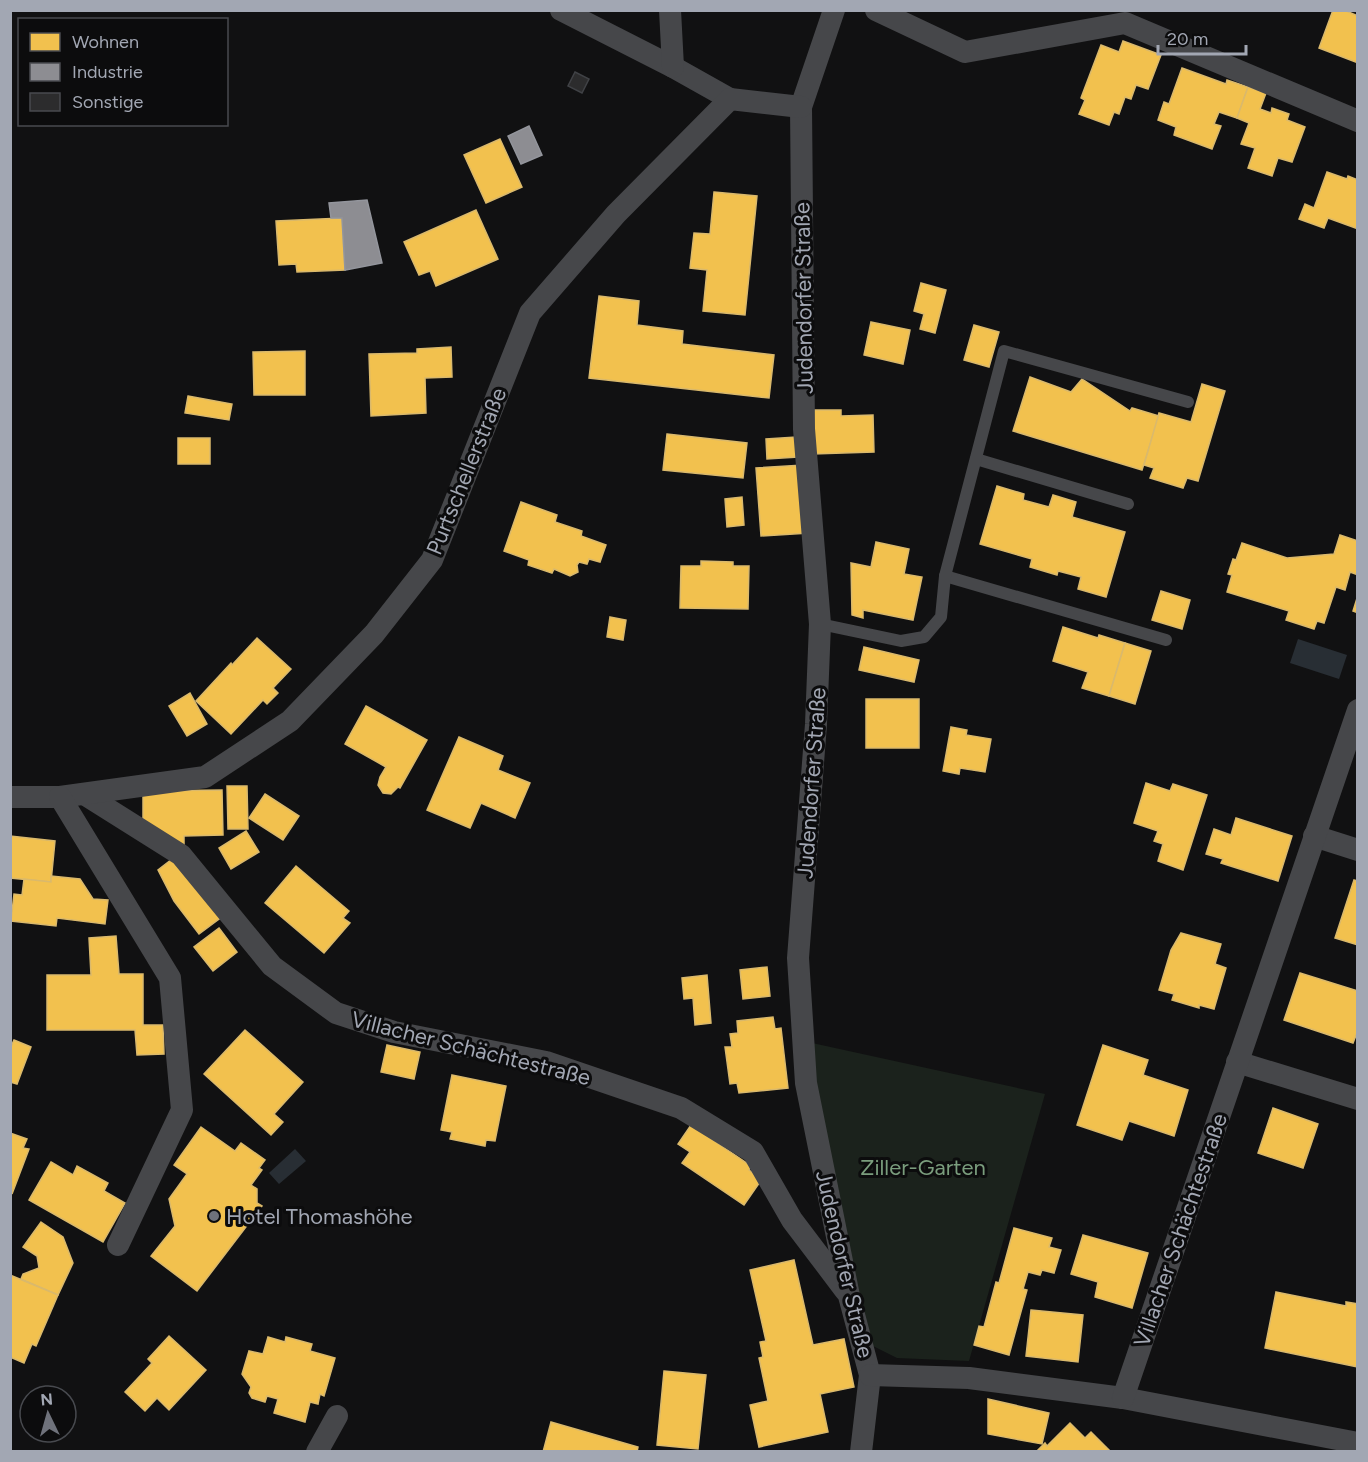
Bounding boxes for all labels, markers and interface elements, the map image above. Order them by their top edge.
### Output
legend [18,18,228,126]
scale bar [1158,18,1246,56]
text: 20 m [1167,28,1208,50]
text: Wohnen [72,31,139,53]
text: Industrie [72,61,143,83]
text: Sonstige [72,91,143,113]
street label: Judendorfer Straße [788,202,819,394]
street label: Purtschellerstraße [421,384,512,559]
street label: Judendorfer Straße [791,686,832,880]
street label: Villacher Schächtestraße [349,1006,593,1091]
street label: Villacher Schächtestraße [1128,1110,1233,1351]
park label: Ziller-Garten [860,1154,986,1181]
street label: Judendorfer Straße [810,1168,879,1361]
place label: Hotel Thomashöhe [226,1203,413,1230]
marker: Hotel Thomashöhe [207,1209,221,1223]
north arrow [18,1384,78,1444]
text: N [40,1390,54,1410]

